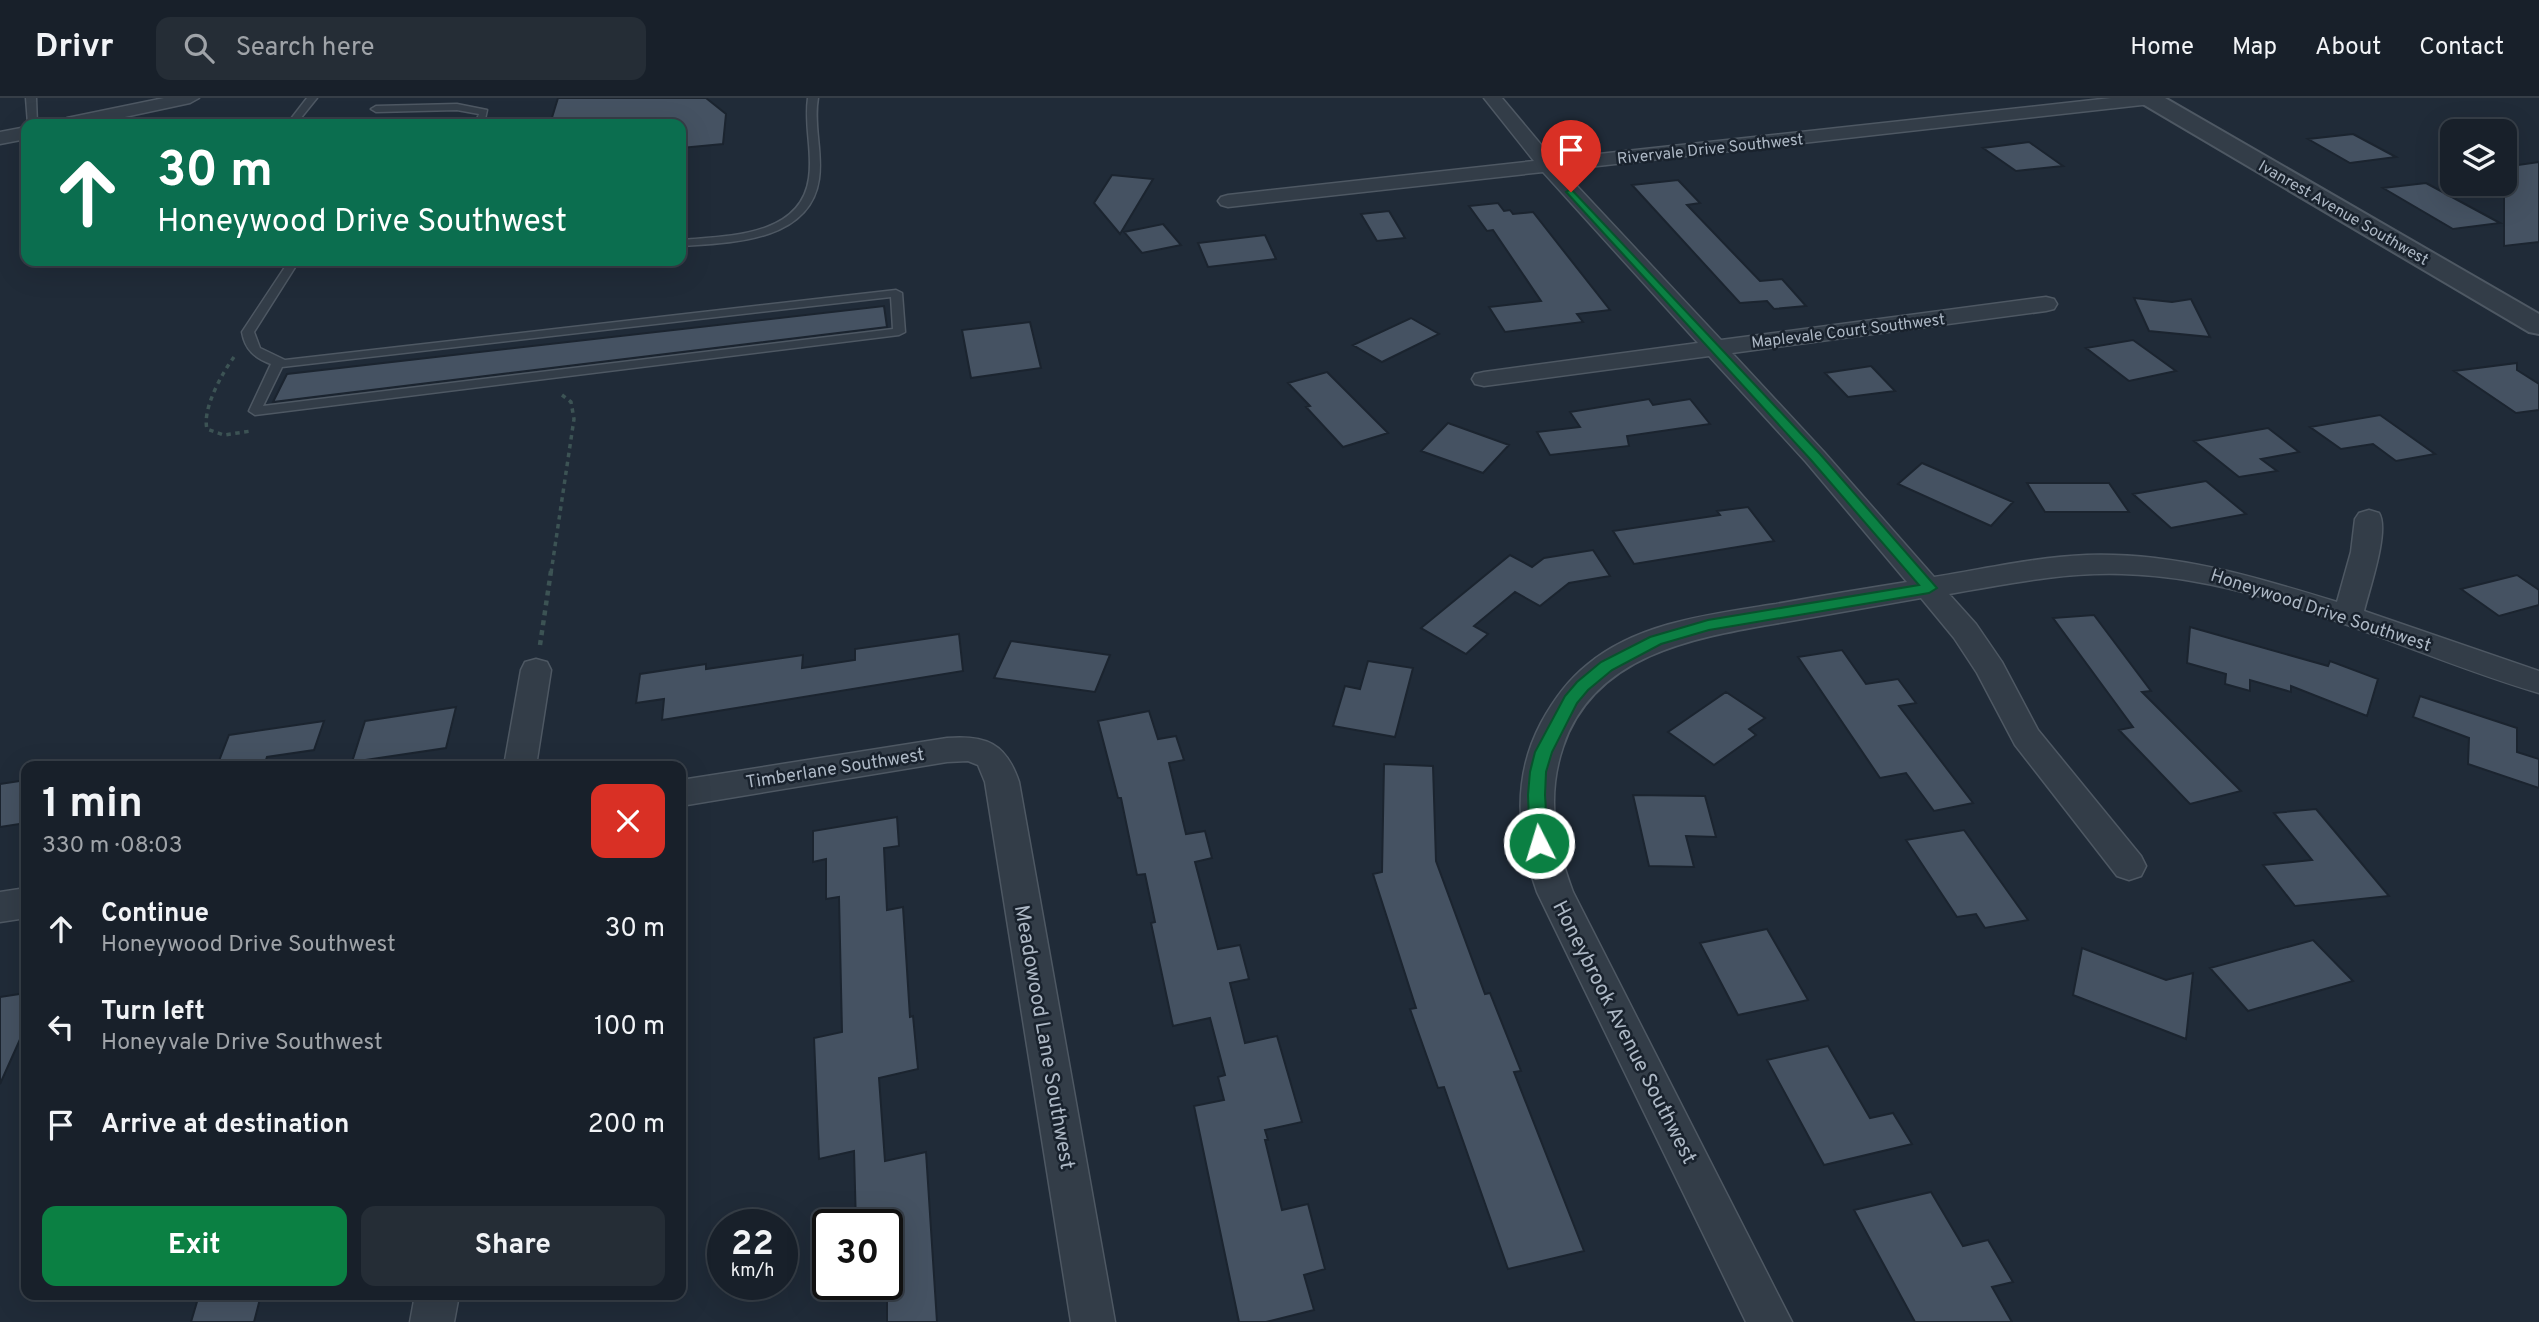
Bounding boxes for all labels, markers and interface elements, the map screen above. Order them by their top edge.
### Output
search box [156,17,646,80]
text: Drivr [35,27,114,69]
icon: search [180,29,218,67]
text: Search here [236,32,375,65]
text: Home [2130,33,2194,63]
text: Map [2232,33,2277,63]
text: About [2315,33,2381,63]
text: Contact [2419,33,2504,63]
map controls [2440,119,2517,196]
button: layers [2440,119,2517,196]
pin [1541,120,1601,192]
street label: Rivervale Drive Southwest [1616,130,1804,170]
icon: arrive [1552,131,1590,169]
text: 30 m [157,142,273,204]
icon: ahead [42,147,133,238]
street label: Ivanrest Avenue Southwest [2254,157,2432,271]
text: Honeywood Drive Southwest [157,203,567,243]
street label: Maplevale Court Southwest [1750,310,1946,354]
street label: Honeywood Drive Southwest [2207,565,2434,658]
street label: Timberlane Southwest [744,744,926,795]
text: 1 min [42,779,143,832]
button: close [591,784,665,858]
position arrow [1502,806,1576,880]
text: 330 m · 08:03 [42,832,183,861]
street label: Honeybrook Avenue Southwest [1545,896,1702,1169]
text: Continue [101,898,209,931]
street label: Meadowood Lane Southwest [1007,903,1080,1172]
icon: ahead [42,910,80,948]
text: 30 m [605,913,665,946]
text: Honeywood Drive Southwest [101,931,396,960]
text: Turn left [101,996,205,1029]
icon: left [42,1008,80,1046]
text: 100 m [594,1011,665,1044]
text: Honeyvale Drive Southwest [101,1029,383,1058]
icon: arrive [42,1106,80,1144]
text: Arrive at destination [101,1109,349,1142]
text: 200 m [588,1109,665,1142]
button: Exit [42,1206,347,1286]
button: Share [361,1206,665,1286]
speed limit sign: 30 [812,1209,903,1300]
text: 22 [731,1223,774,1267]
text: km/h [731,1260,774,1283]

